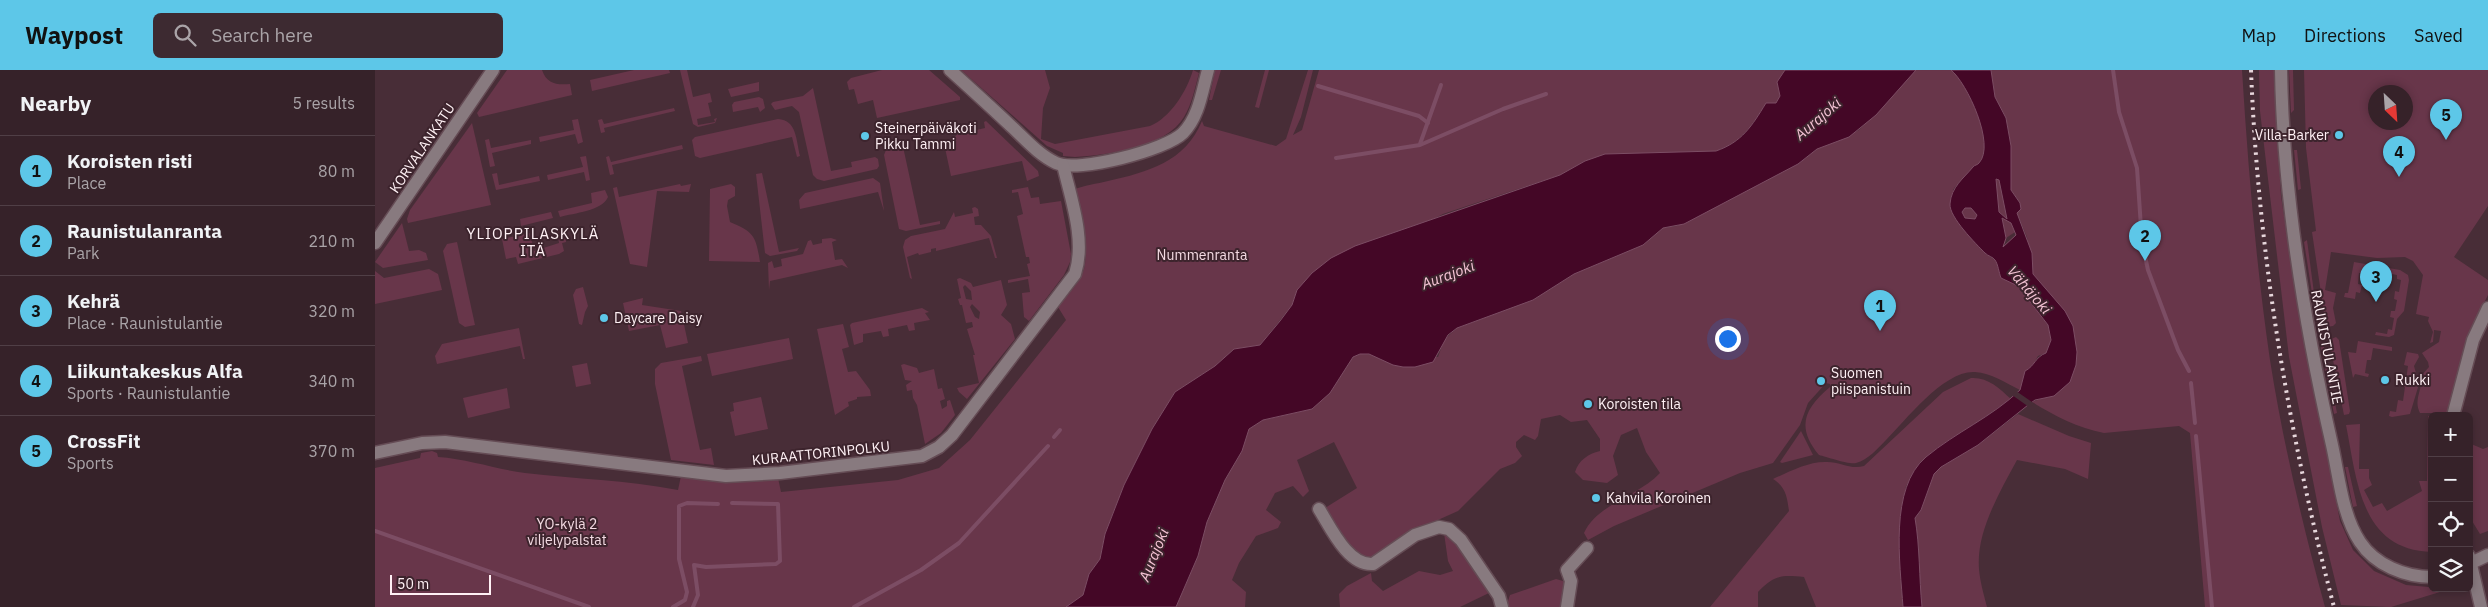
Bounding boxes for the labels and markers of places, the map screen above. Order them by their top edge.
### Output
pin: 5 [2430,99,2462,140]
place label: Steinerpäiväkoti Pikku Tammi [875,119,977,153]
place label: Villa-Barker [2255,126,2329,144]
marker: Villa-Barker [2333,129,2345,141]
marker: Steinerpäiväkoti Pikku Tammi [859,130,871,142]
pin: 4 [2383,136,2415,177]
pin: 2 [2129,220,2161,261]
pin: 3 [2360,261,2392,302]
pin: 1 [1864,290,1896,331]
place label: Daycare Daisy [614,309,702,327]
marker: Daycare Daisy [598,312,610,324]
place label: Suomen piispanistuin [1831,364,1911,398]
place label: Rukki [2395,371,2430,389]
marker: Rukki [2379,374,2391,386]
marker: Suomen piispanistuin [1815,375,1827,387]
place label: Koroisten tila [1598,395,1682,413]
marker: Koroisten tila [1582,398,1594,410]
place label: Kahvila Koroinen [1606,489,1711,507]
marker: Kahvila Koroinen [1590,492,1602,504]

